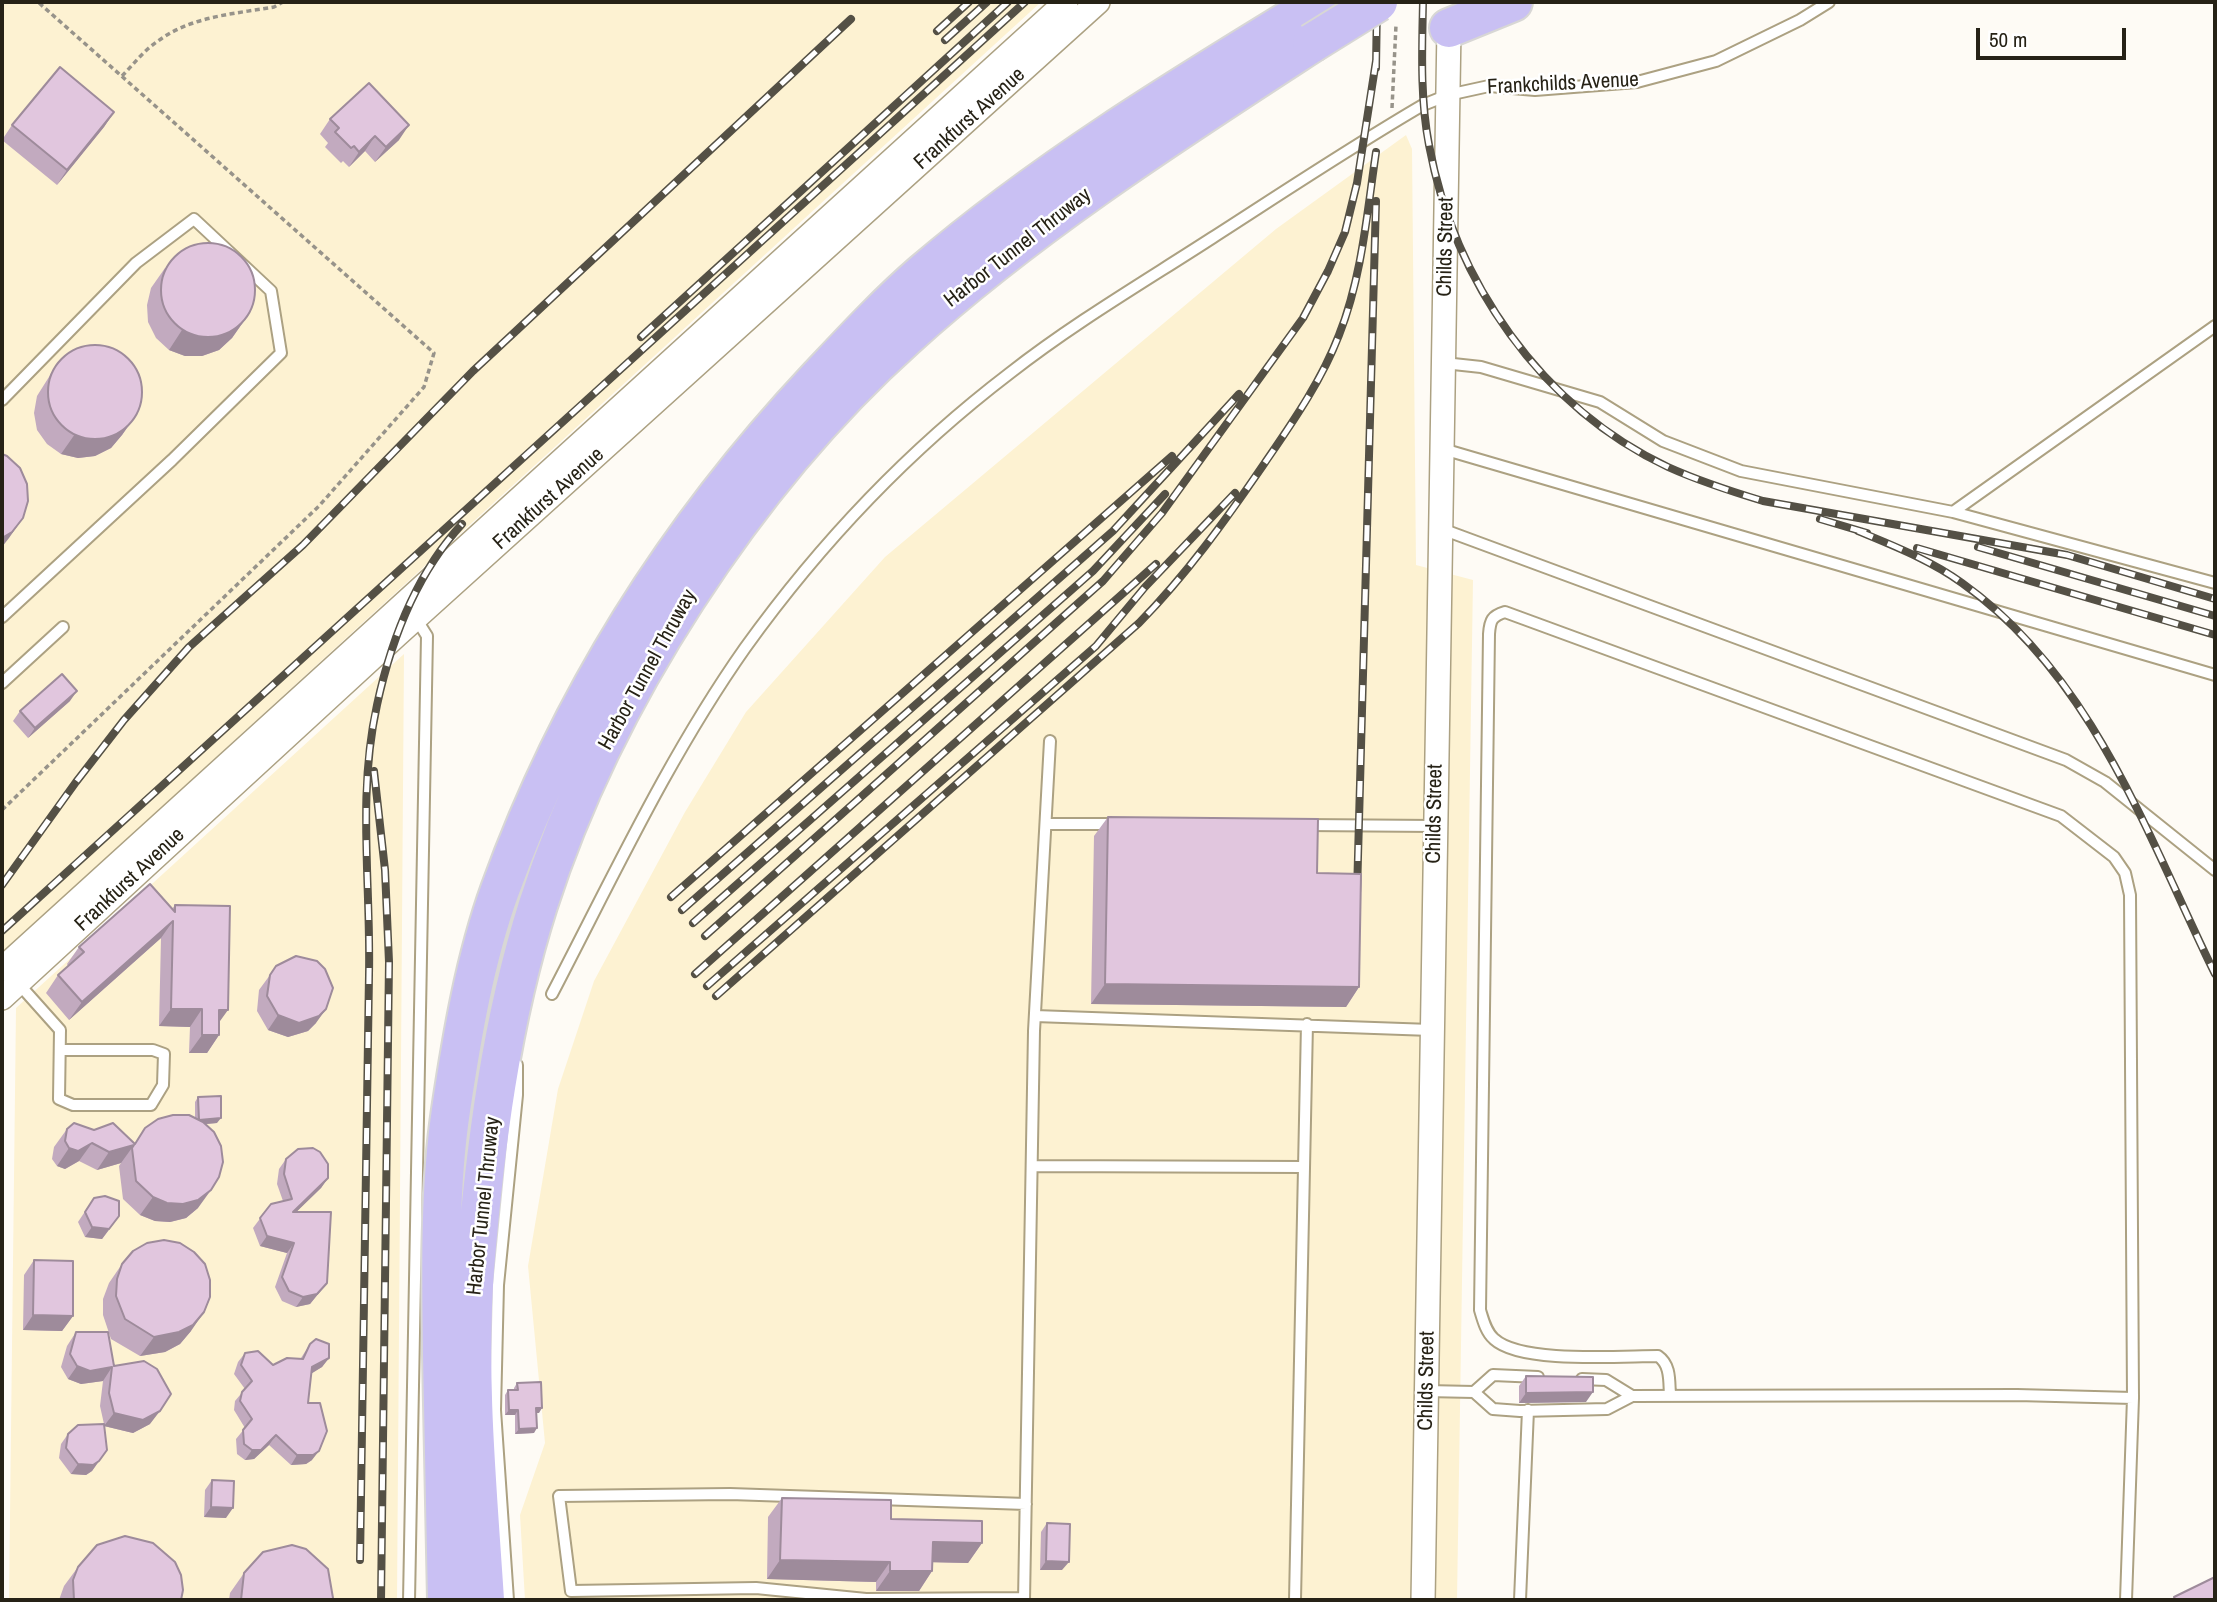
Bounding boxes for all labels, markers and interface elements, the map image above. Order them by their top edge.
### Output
scale bar [1979,14,2130,58]
text: 50 m [1989,25,2027,54]
street label: Frankfurst Avenue [909,63,1031,175]
street label: Frankchilds Avenue [1486,67,1640,101]
street label: Harbor Tunnel Thruway [940,183,1096,313]
street label: Childs Street [1433,197,1459,297]
street label: Frankfurst Avenue [488,443,610,555]
street label: Harbor Tunnel Thruway [593,585,703,755]
street label: Childs Street [1422,764,1448,864]
street label: Frankfurst Avenue [70,823,190,937]
street label: Harbor Tunnel Thruway [462,1115,506,1297]
street label: Childs Street [1414,1331,1440,1431]

